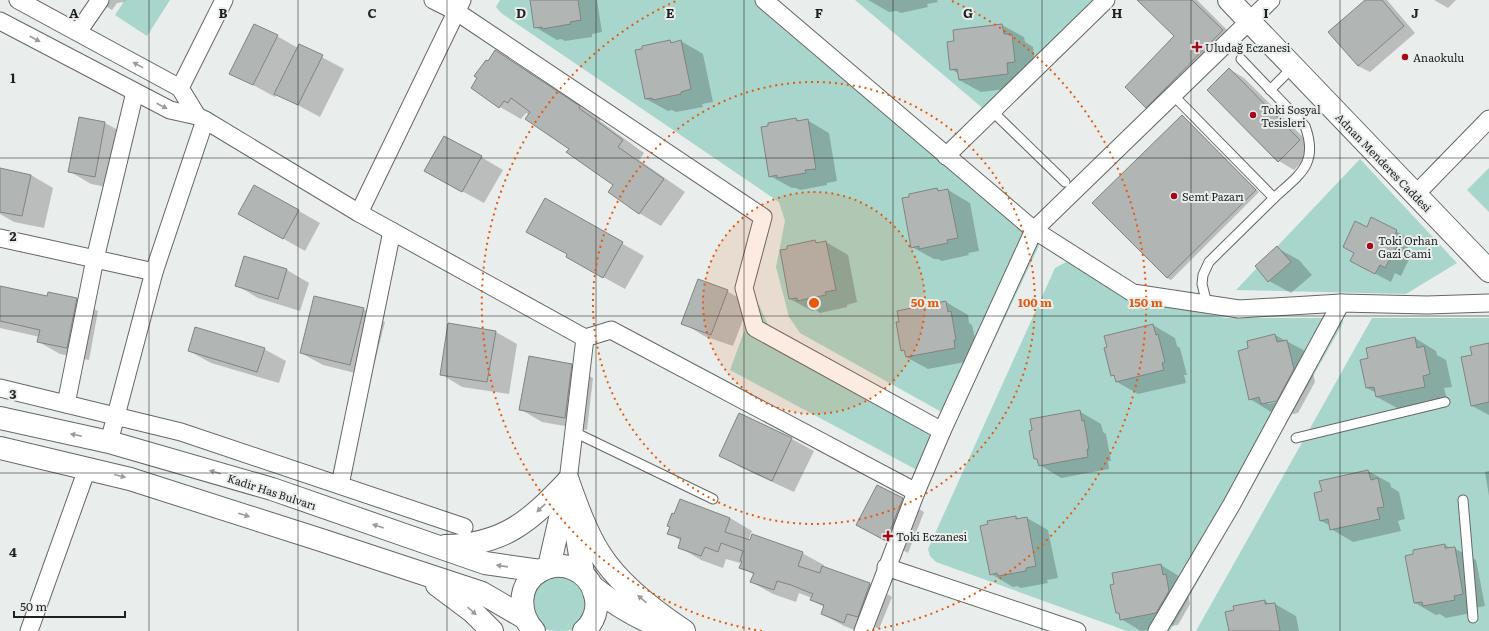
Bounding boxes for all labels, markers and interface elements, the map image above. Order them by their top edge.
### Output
text: A [69,3,79,22]
text: B [219,3,228,22]
text: C [367,3,377,22]
text: D [516,3,526,22]
text: E [666,3,675,22]
text: F [815,3,823,22]
text: G [963,3,973,22]
text: H [1112,3,1123,22]
text: I [1263,3,1269,22]
text: J [1411,3,1419,22]
one-way arrow [29,36,40,43]
place label: Uludağ Eczanesi [1205,39,1291,55]
marker: Uludağ Eczanesi [1192,42,1202,52]
place label: Anaokulu [1413,49,1464,65]
marker: Anaokulu [1400,52,1410,62]
one-way arrow [132,62,144,68]
text: 1 [10,68,16,87]
place label: Toki Sosyal Tesisleri [1261,101,1321,130]
one-way arrow [157,103,168,109]
street label: Adnan Menderes Caddesi [1332,109,1436,215]
marker: Toki Sosyal Tesisleri [1248,110,1258,120]
place label: Semt Pazarı [1182,188,1244,204]
marker: Semt Pazarı [1169,191,1179,201]
text: 2 [10,226,17,245]
place label: Toki Orhan Gazi Cami [1378,232,1438,261]
marker: Toki Orhan Gazi Cami [1365,241,1375,251]
text: 50 m [911,293,939,311]
text: 100 m [1018,293,1052,311]
text: 150 m [1129,293,1163,311]
centre of rings [807,296,821,310]
text: 3 [9,384,17,403]
one-way arrow [70,431,82,437]
one-way arrow [208,469,221,475]
street label: Kadir Has Bulvarı [225,469,319,513]
one-way arrow [113,474,126,480]
one-way arrow [535,504,546,513]
one-way arrow [238,512,250,518]
one-way arrow [372,523,384,529]
place label: Toki Eczanesi [896,528,968,544]
marker: Toki Eczanesi [883,531,893,541]
text: 4 [9,542,17,561]
one-way arrow [496,562,508,569]
scale bar [14,593,125,619]
one-way arrow [636,594,647,603]
text: 50 m [20,597,47,615]
one-way arrow [466,607,477,616]

